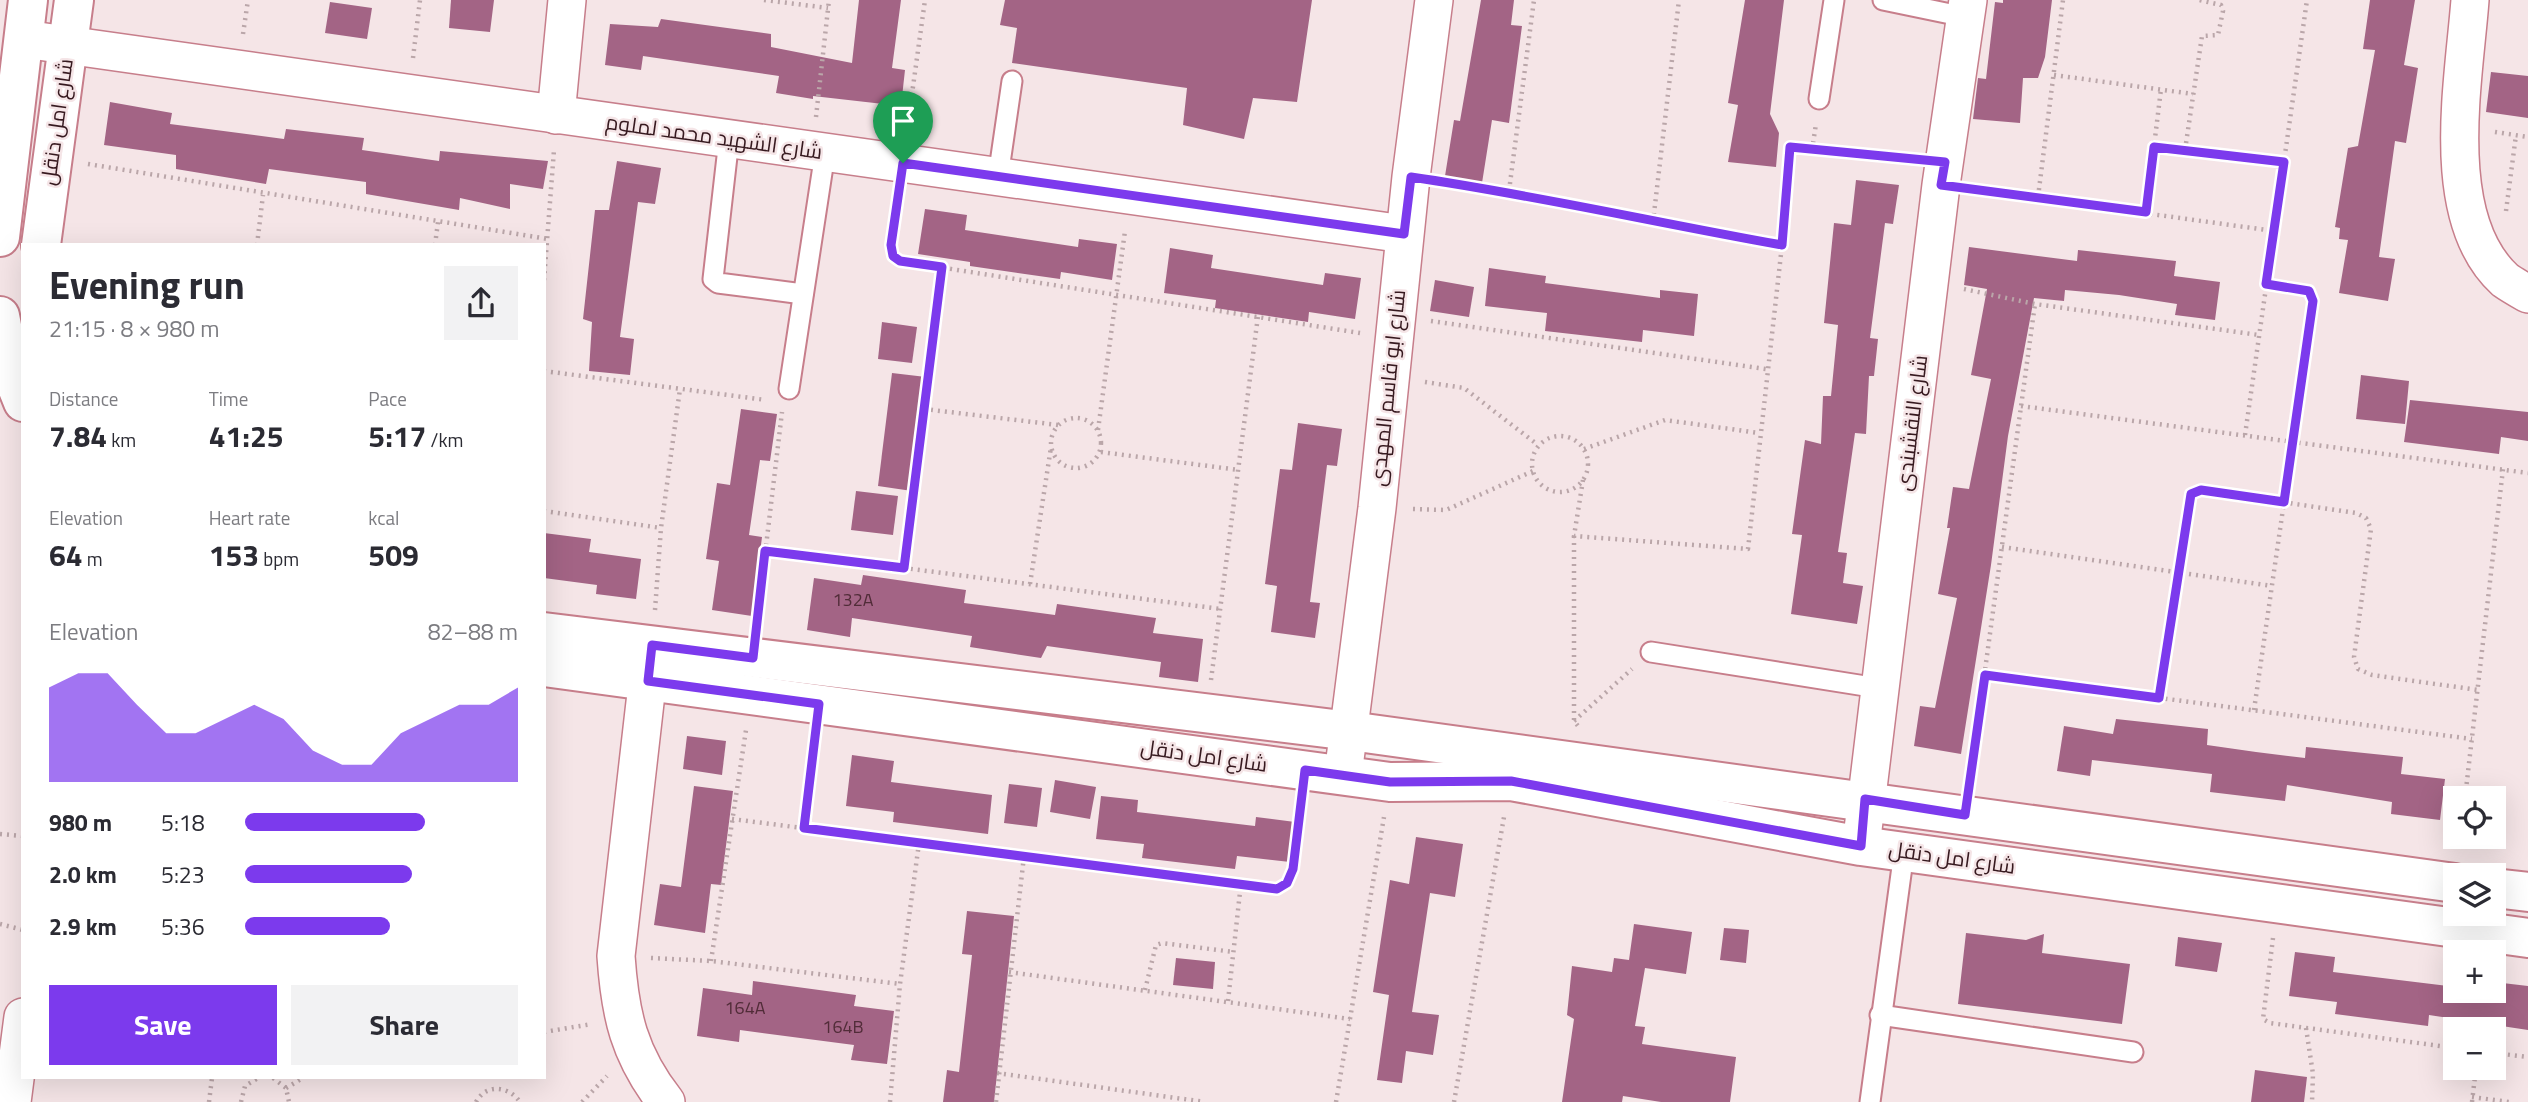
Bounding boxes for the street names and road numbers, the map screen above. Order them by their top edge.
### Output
street label: شارع امل دنقل [31,56,81,187]
street label: شارع الشهيد محمد لملوم [604,105,825,167]
street label: شارع ابو قاسم المهدى [1361,288,1413,488]
street label: شارع النقشبندى [1887,353,1935,493]
street label: شارع امل دنقل [1139,730,1270,780]
street label: شارع امل دنقل [1887,832,2018,882]

